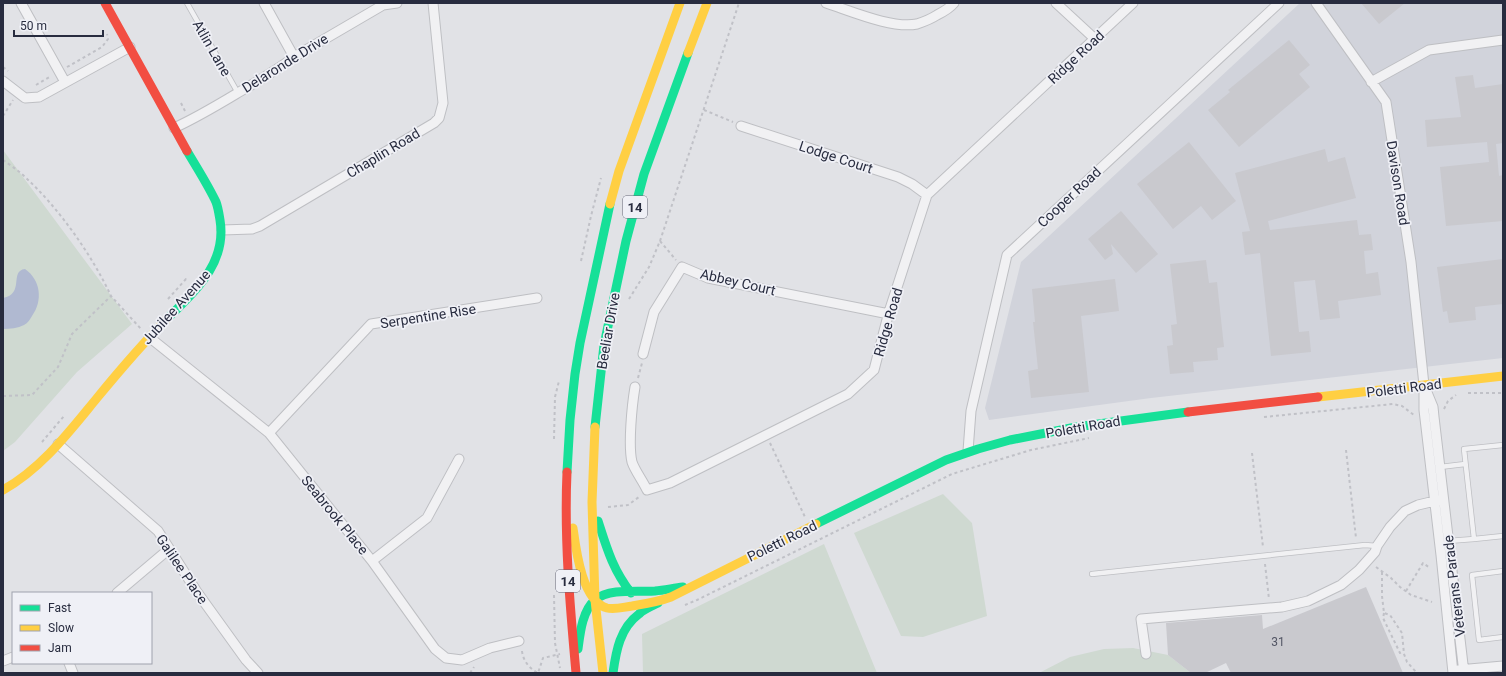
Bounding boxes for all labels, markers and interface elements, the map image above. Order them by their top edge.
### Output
scale bar [14,12,103,38]
street label: Atlin Lane [190,17,234,79]
text: 50 m [20,19,47,33]
street label: Ridge Road [1045,27,1107,87]
street label: Delaronde Drive [239,30,331,96]
street label: Chaplin Road [344,125,422,181]
street label: Lodge Court [797,138,875,177]
street label: Davison Road [1383,140,1413,226]
street label: Cooper Road [1034,164,1104,230]
road number: 14 [623,196,647,218]
street label: Abbey Court [699,266,778,299]
street label: Jubilee Avenue [139,267,213,347]
street label: Ridge Road [871,286,905,358]
street label: Beeliar Drive [593,291,623,371]
street label: Serpentine Rise [379,301,477,331]
street label: Poletti Road [1365,375,1443,401]
street label: Poletti Road [1044,413,1122,441]
street label: Seabrook Place [298,472,372,558]
street label: Poletti Road [744,517,820,565]
street label: Galilee Place [153,531,211,607]
street label: Veterans Parade [1440,534,1468,638]
road number: 14 [556,570,580,592]
legend [12,592,152,664]
text: Fast [48,601,71,615]
text: Slow [48,621,74,635]
house number: 31 [1271,635,1285,649]
text: Jam [48,641,72,655]

